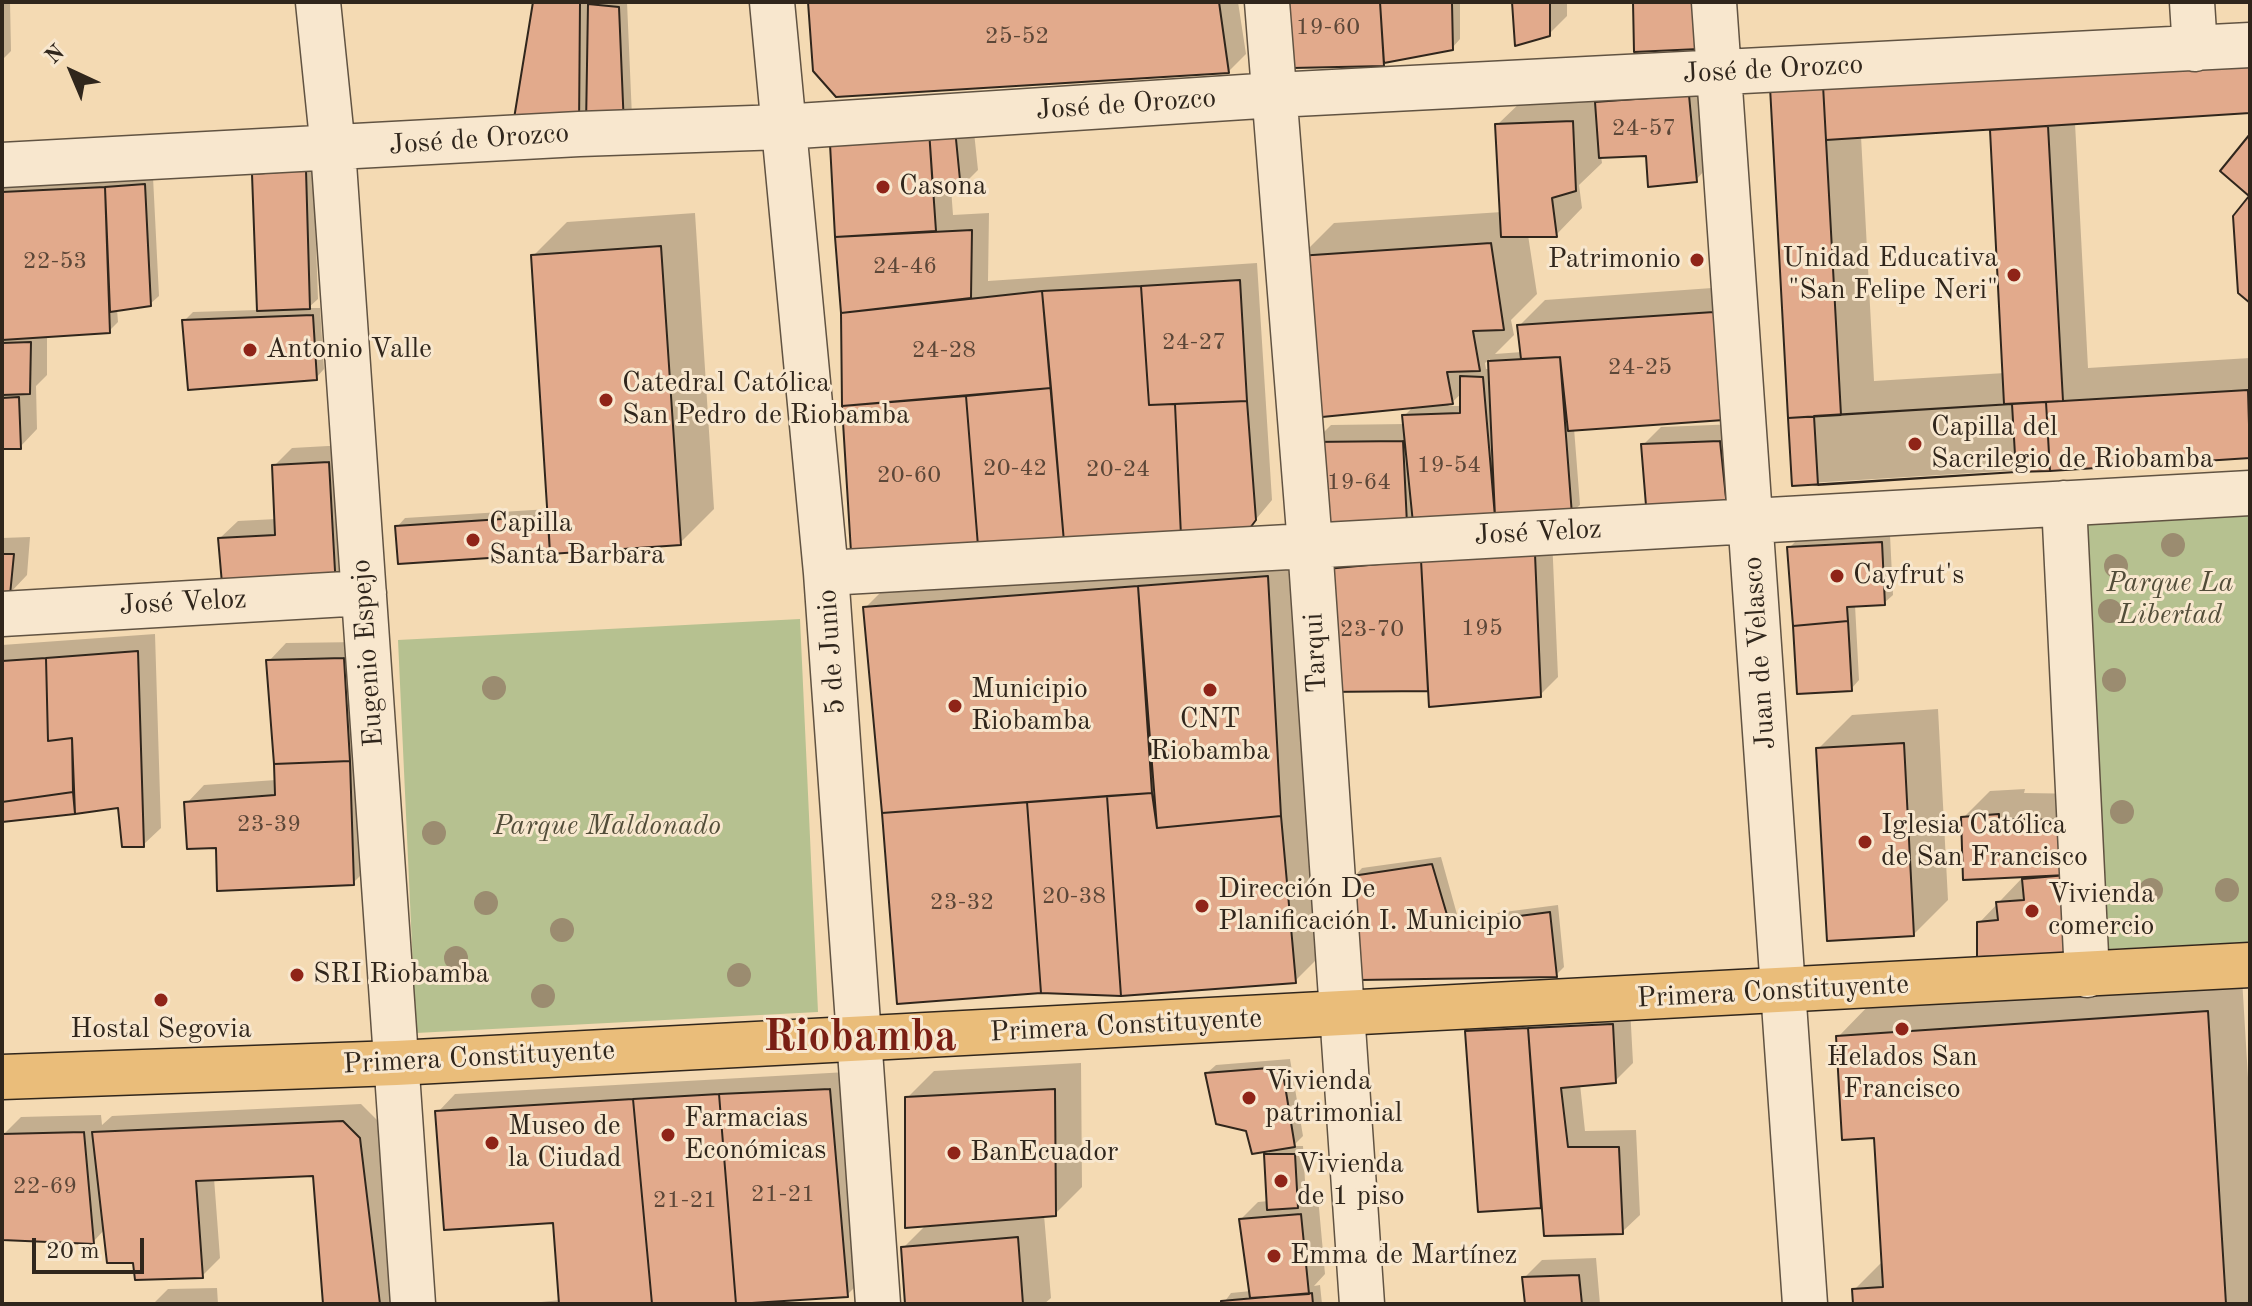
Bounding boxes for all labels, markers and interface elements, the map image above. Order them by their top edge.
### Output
house number: 19-60 [1296,14,1360,42]
house number: 25-52 [985,23,1049,51]
north arrow [32,32,112,112]
text: N [42,41,69,68]
street label: José de Orozco [1682,48,1864,92]
street label: José de Orozco [1035,82,1217,128]
house number: 24-57 [1612,115,1676,143]
street label: José de Orozco [388,117,570,163]
place label: Casona [899,170,987,204]
marker: Casona [874,178,892,196]
place label: Unidad Educativa "San Felipe Neri" [1783,242,1998,308]
place label: Patrimonio [1548,243,1681,277]
house number: 22-53 [23,248,87,276]
marker: Patrimonio [1688,251,1706,269]
house number: 24-46 [873,253,937,281]
marker: Unidad Educativa "San Felipe Neri" [2005,266,2023,284]
house number: 24-27 [1162,329,1226,357]
place label: Antonio Valle [266,333,432,367]
house number: 24-28 [912,337,976,365]
marker: Antonio Valle [241,341,259,359]
house number: 24-25 [1608,354,1672,382]
place label: Catedral Católica San Pedro de Riobamba [622,367,910,433]
marker: Catedral Católica San Pedro de Riobamba [597,391,615,409]
place label: Capilla del Sacrilegio de Riobamba [1931,411,2214,477]
marker: Capilla del Sacrilegio de Riobamba [1906,435,1924,453]
house number: 19-54 [1417,452,1481,480]
house number: 20-42 [983,455,1047,483]
house number: 20-24 [1086,456,1150,484]
house number: 20-60 [877,462,941,490]
house number: 19-64 [1327,469,1391,497]
place label: Capilla Santa Barbara [489,507,665,573]
street label: José Veloz [1473,513,1603,553]
marker: Capilla Santa Barbara [464,531,482,549]
street label: Juan de Velasco [1736,555,1784,751]
street label: Eugenio Espejo [345,558,391,748]
place label: Cayfrut's [1853,559,1964,593]
marker: Cayfrut's [1828,567,1846,585]
park label: Parque La Libertad [2107,567,2233,633]
street label: José Veloz [118,583,248,623]
street label: 5 de Junio [811,588,853,716]
street label: Tarqui [1297,612,1335,694]
house number: 195 [1461,615,1503,643]
house number: 23-70 [1340,616,1404,644]
place label: Municipio Riobamba [971,673,1091,739]
marker: CNT Riobamba [1201,681,1219,699]
marker: Municipio Riobamba [946,697,964,715]
place label: CNT Riobamba [1150,703,1270,769]
place label: Iglesia Católica de San Francisco [1881,809,2088,875]
park label: Parque Maldonado [493,810,721,844]
house number: 23-39 [237,811,301,839]
marker: Iglesia Católica de San Francisco [1856,833,1874,851]
place label: Dirección De Planificación I. Municipio [1218,873,1522,939]
place label: Vivienda comercio [2048,878,2155,944]
house number: 20-38 [1042,883,1106,911]
house number: 23-32 [930,889,994,917]
marker: Dirección De Planificación I. Municipio [1193,897,1211,915]
marker: Vivienda comercio [2023,902,2041,920]
place label: SRI Riobamba [313,958,489,992]
marker: SRI Riobamba [288,966,306,984]
street label: Primera Constituyente [1636,968,1910,1016]
marker: Hostal Segovia [152,991,170,1009]
street label: Primera Constituyente [989,1002,1263,1050]
district label: Riobamba [763,1012,957,1064]
place label: Hostal Segovia [70,1013,252,1047]
marker: Helados San Francisco [1893,1020,1911,1038]
street label: Primera Constituyente [342,1034,616,1082]
place label: Helados San Francisco [1826,1041,1978,1107]
place label: Vivienda patrimonial [1265,1065,1402,1131]
marker: Vivienda patrimonial [1240,1089,1258,1107]
place label: Farmacias Económicas [684,1102,826,1168]
place label: Museo de la Ciudad [508,1110,622,1176]
marker: Farmacias Económicas [659,1126,677,1144]
marker: Museo de la Ciudad [483,1134,501,1152]
place label: BanEcuador [970,1136,1119,1170]
marker: BanEcuador [945,1144,963,1162]
place label: Vivienda de 1 piso [1297,1148,1405,1214]
marker: Vivienda de 1 piso [1272,1172,1290,1190]
house number: 22-69 [13,1173,77,1201]
house number: 21-21 [751,1181,815,1209]
house number: 21-21 [653,1187,717,1215]
scale bar [36,1222,148,1272]
place label: Emma de Martínez [1290,1239,1517,1273]
text: 20 m [46,1240,100,1264]
marker: Emma de Martínez [1265,1247,1283,1265]

